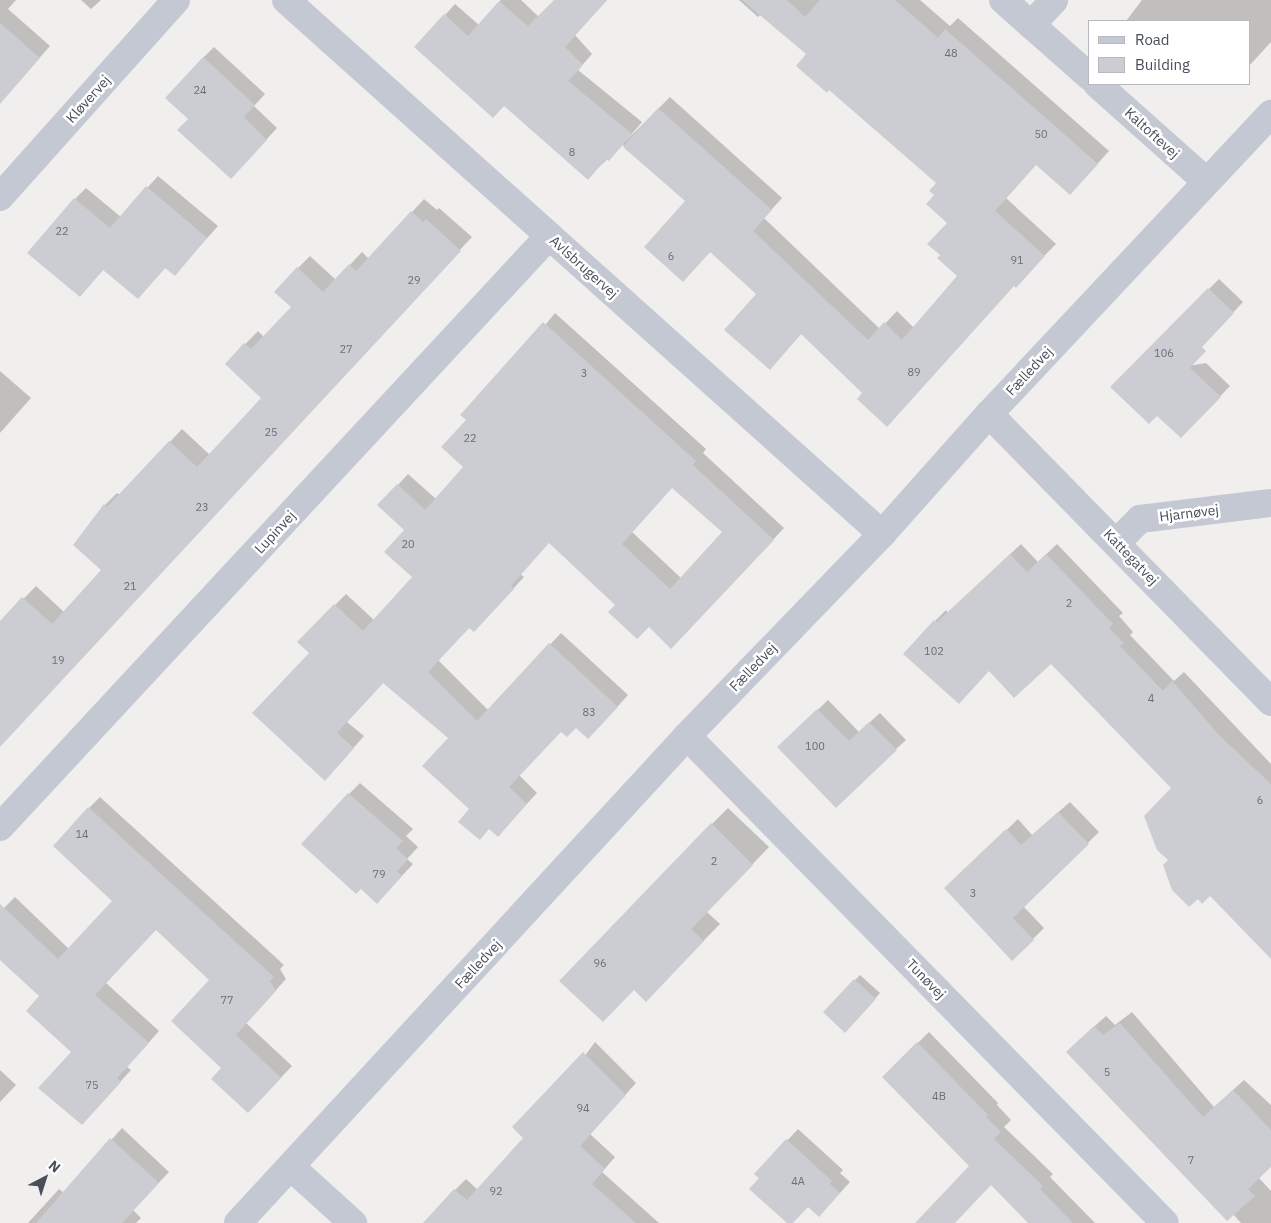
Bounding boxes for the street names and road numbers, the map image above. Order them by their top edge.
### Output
street label: Kløvervej [62,72,114,126]
street label: Kaltoftevej [1121,104,1183,162]
street label: Avlsbrugervej [547,232,621,302]
street label: Fælledvej [1002,343,1056,399]
street label: Hjarnøvej [1158,501,1220,525]
street label: Lupinvej [251,507,299,557]
street label: Kattegatvej [1100,526,1162,588]
street label: Fælledvej [726,639,780,695]
street label: Fælledvej [451,936,505,992]
street label: Tunøvej [903,956,949,1002]

